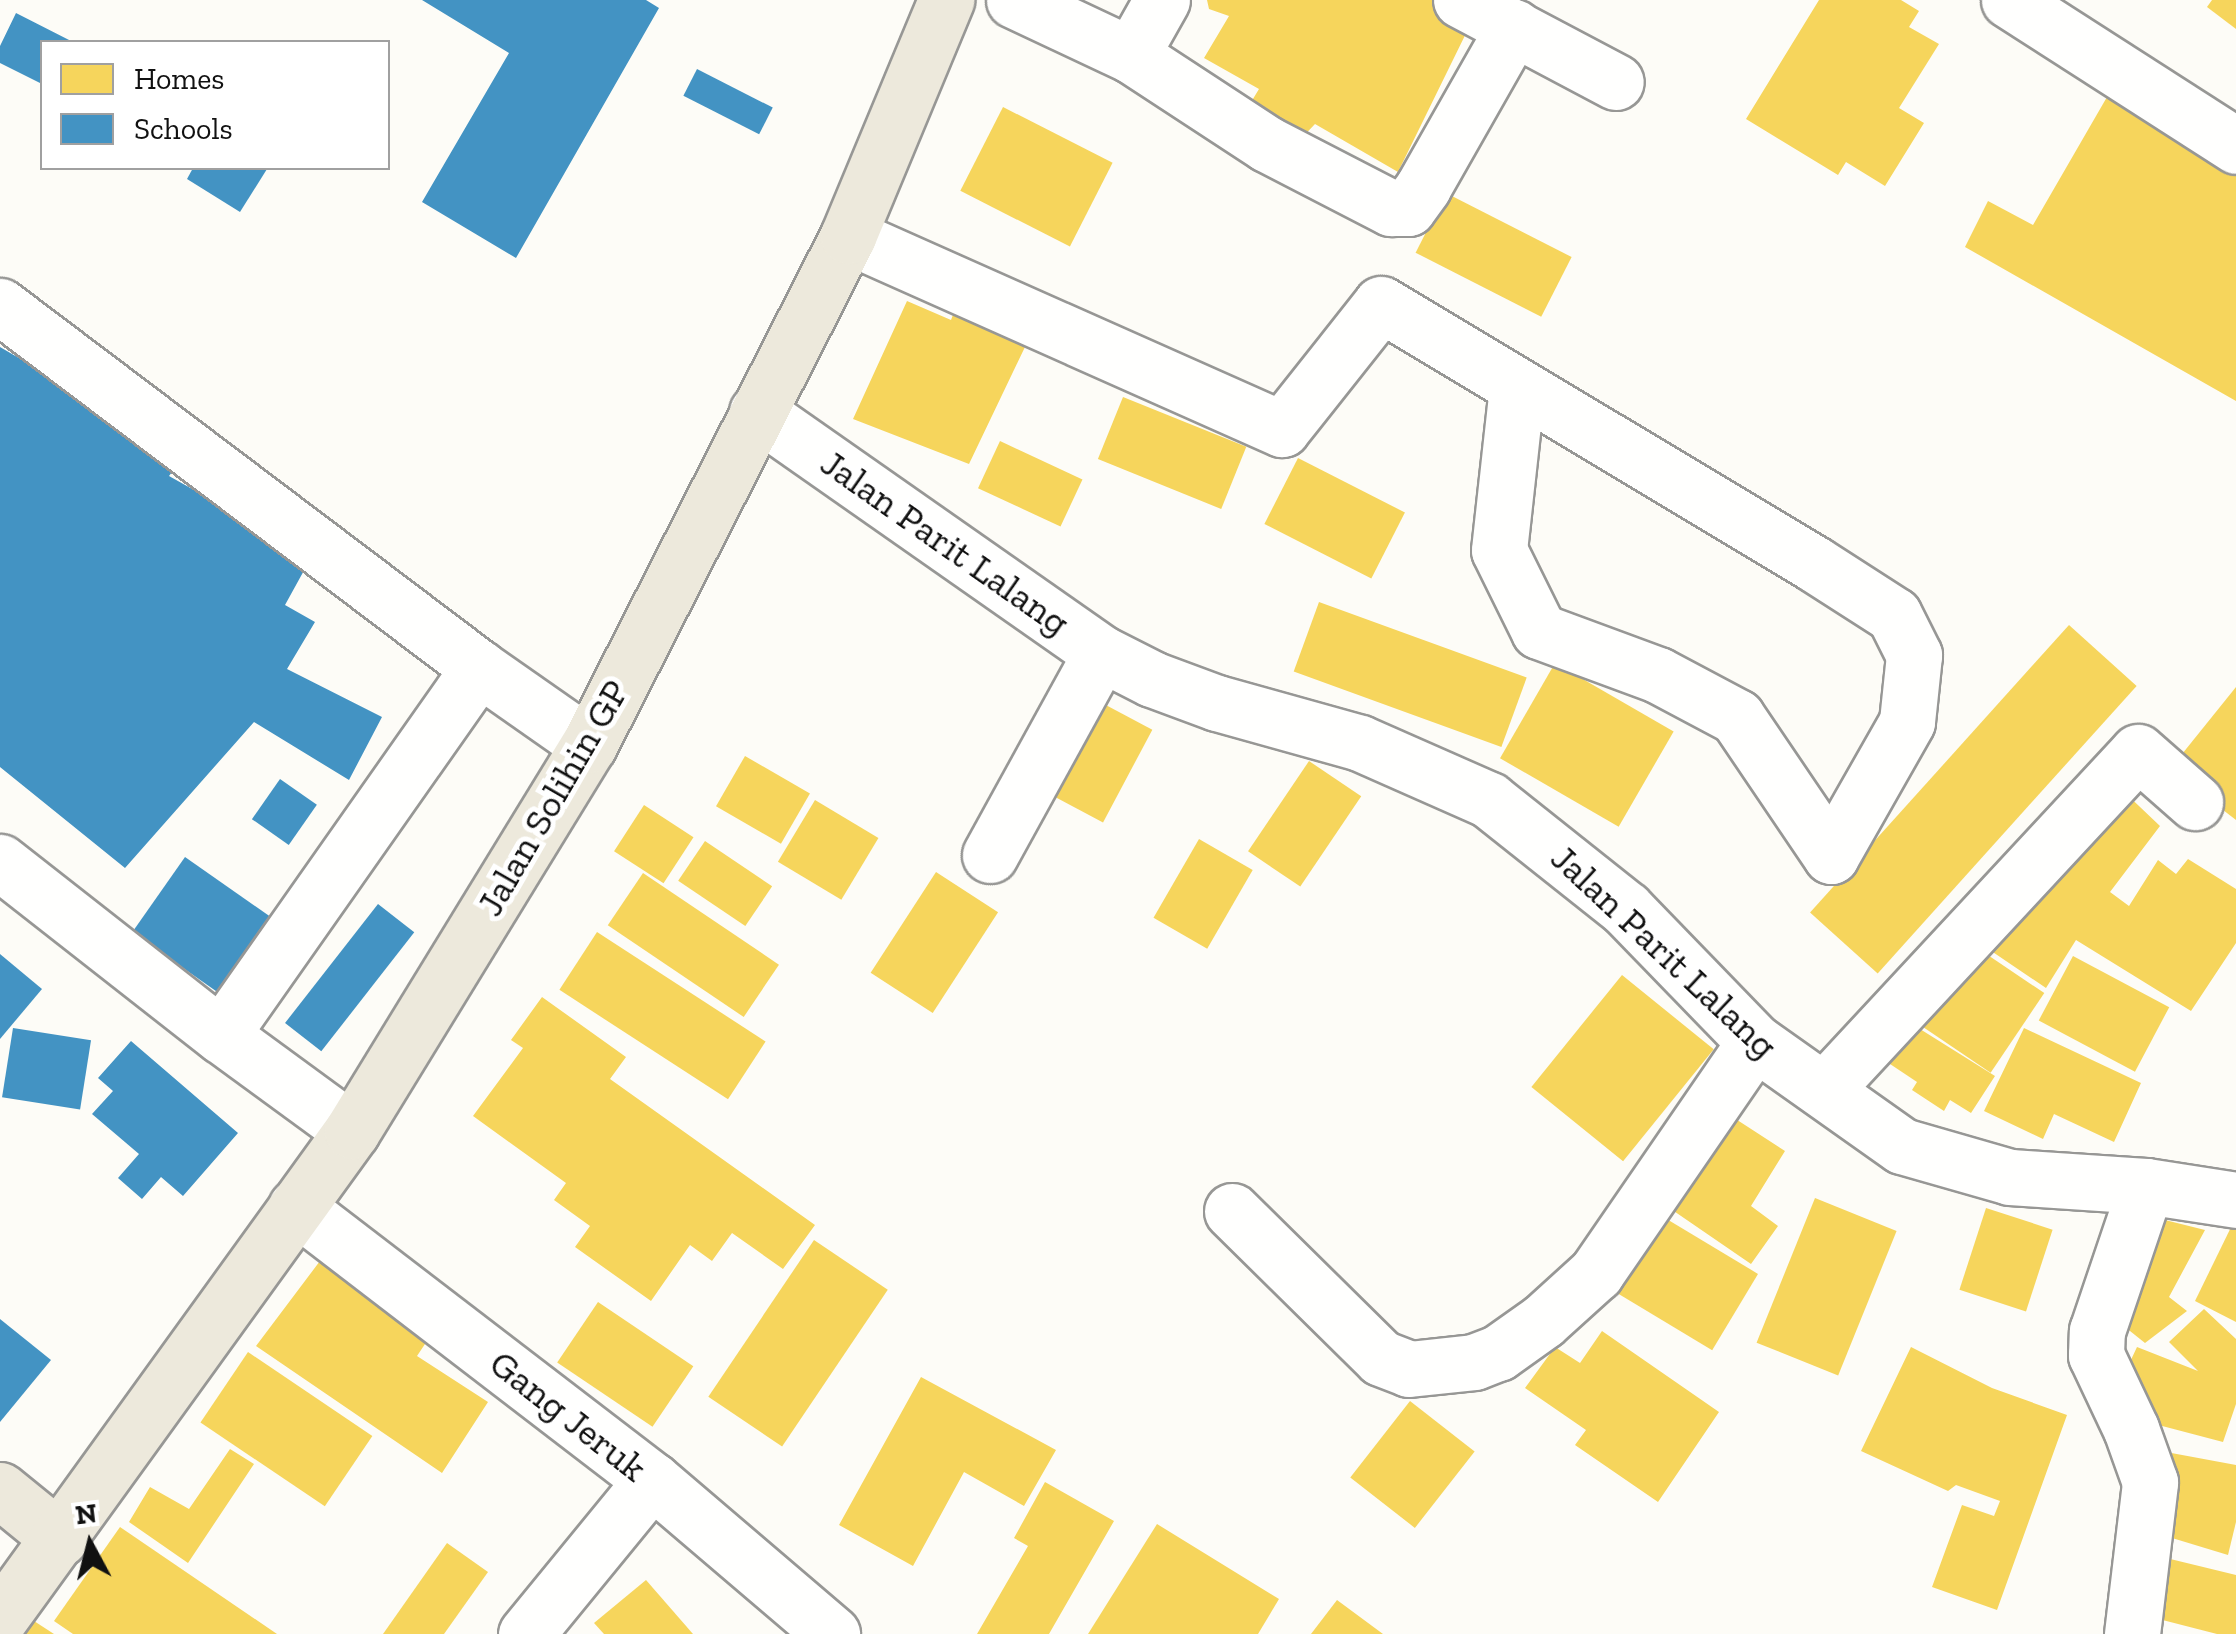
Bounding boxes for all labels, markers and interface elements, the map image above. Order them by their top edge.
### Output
legend [40,40,390,170]
text: Homes [134,61,224,97]
text: Schools [134,111,233,147]
street label: Jalan Parit Lalang [812,440,1078,646]
street label: Jalan Solihin GP [467,672,639,924]
street label: Jalan Parit Lalang [1541,835,1787,1069]
street label: Gang Jeruk [480,1340,656,1492]
north arrow [40,1494,140,1594]
text: N [74,1496,99,1531]

